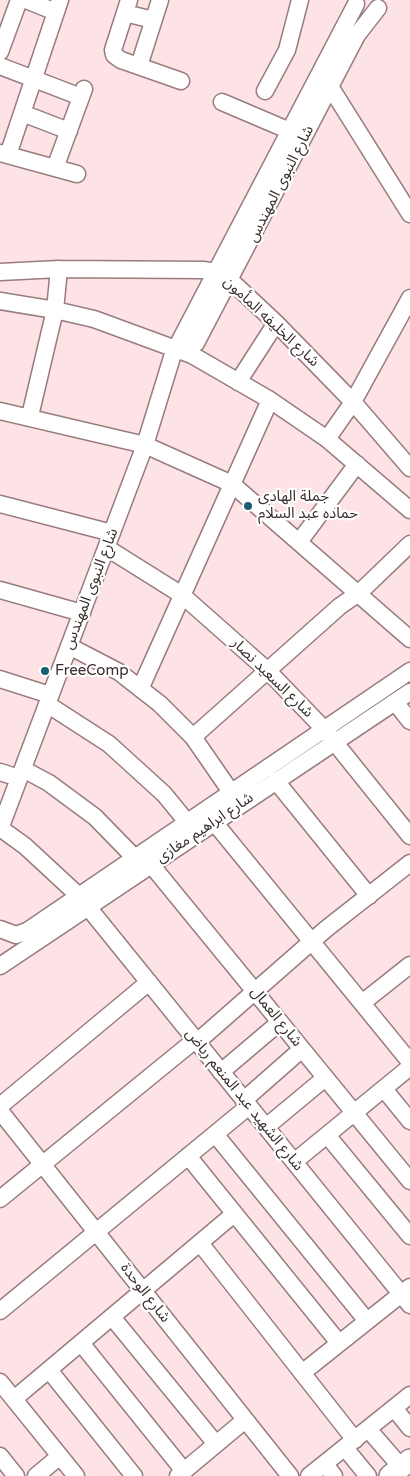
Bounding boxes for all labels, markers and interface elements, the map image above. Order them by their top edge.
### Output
street label: شارع النبوى المهندس [244,123,318,245]
street label: شارع الخليفه المأمون [219,273,323,371]
place label: جملة الهادى حماده عبد السلام [258,488,358,523]
marker: جملة الهادى حماده عبد السلام [242,500,254,512]
street label: شارع النبوى المهندس [60,526,122,652]
street label: شارع السعيد نصار [227,634,317,722]
place label: FreeComp [55,662,129,680]
marker: FreeComp [39,665,51,677]
street label: شارع ابراهيم مغازى [153,789,257,867]
street label: شارع العمال [246,983,306,1051]
street label: شارع الشهيد عبد المنعم رياض [181,1025,307,1175]
street label: شارع الوحدة [116,1260,174,1326]

